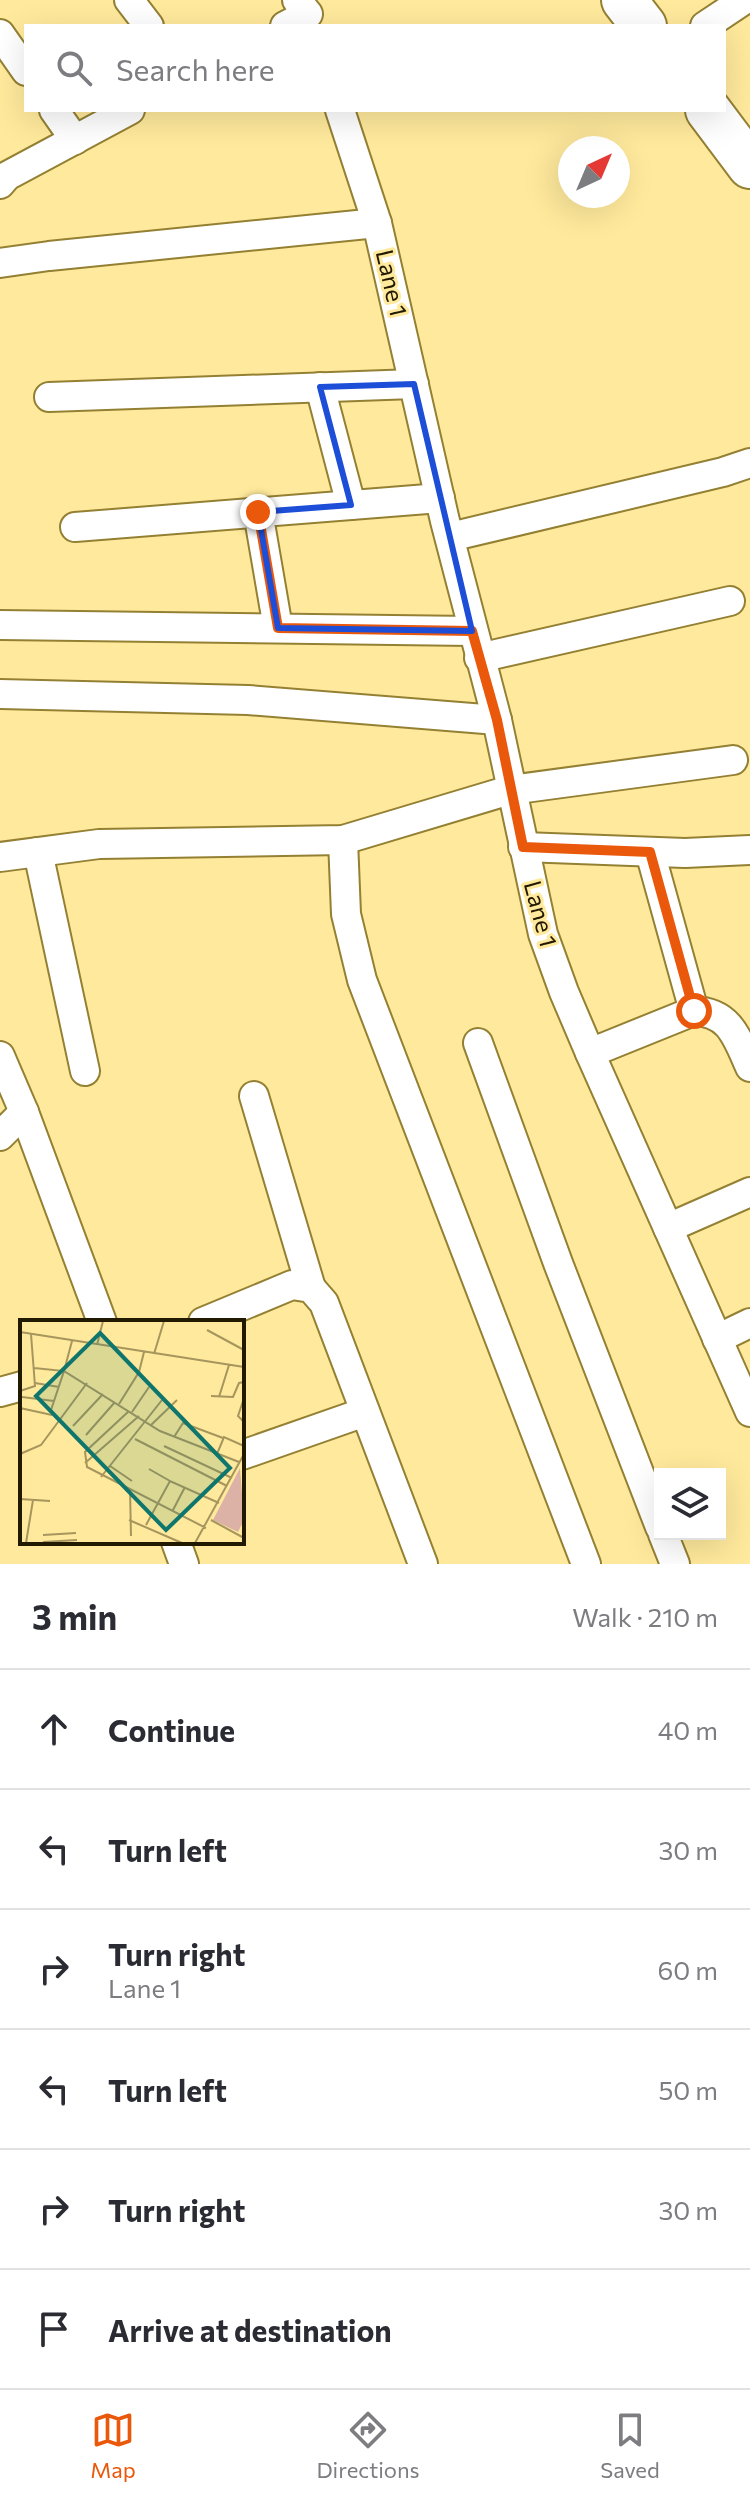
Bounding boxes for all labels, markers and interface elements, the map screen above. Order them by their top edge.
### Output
search box [24,24,726,112]
icon: search [52,46,96,90]
text: Search here [116,50,275,87]
north arrow [558,136,630,208]
street label: Lane 1 [371,246,414,319]
route end [240,494,276,530]
street label: Lane 1 [519,877,564,950]
route start [676,993,712,1029]
inset map [20,1320,244,1544]
map controls [654,1468,726,1540]
button: layers [654,1468,726,1540]
text: 3 min [32,1595,117,1637]
text: Walk · 210 m [572,1601,718,1632]
icon: ahead [32,1707,76,1751]
text: Continue [108,1711,235,1748]
text: 40 m [658,1714,718,1745]
icon: left [32,1827,76,1871]
text: Turn left [108,1831,227,1868]
text: 30 m [659,1834,718,1865]
text: Turn right [108,1935,245,1972]
icon: right [32,1947,76,1991]
text: 60 m [658,1954,718,1985]
text: Lane 1 [108,1972,181,2003]
icon: left [32,2067,76,2111]
text: Turn left [108,2071,227,2108]
text: 50 m [658,2074,718,2105]
icon: right [32,2187,76,2231]
text: Turn right [108,2191,245,2228]
text: 30 m [659,2194,718,2225]
icon: arrive [32,2307,76,2351]
text: Arrive at destination [108,2311,392,2348]
tab: Map [90,2408,136,2483]
tab: Directions [316,2408,420,2483]
tab: Saved [600,2408,660,2483]

